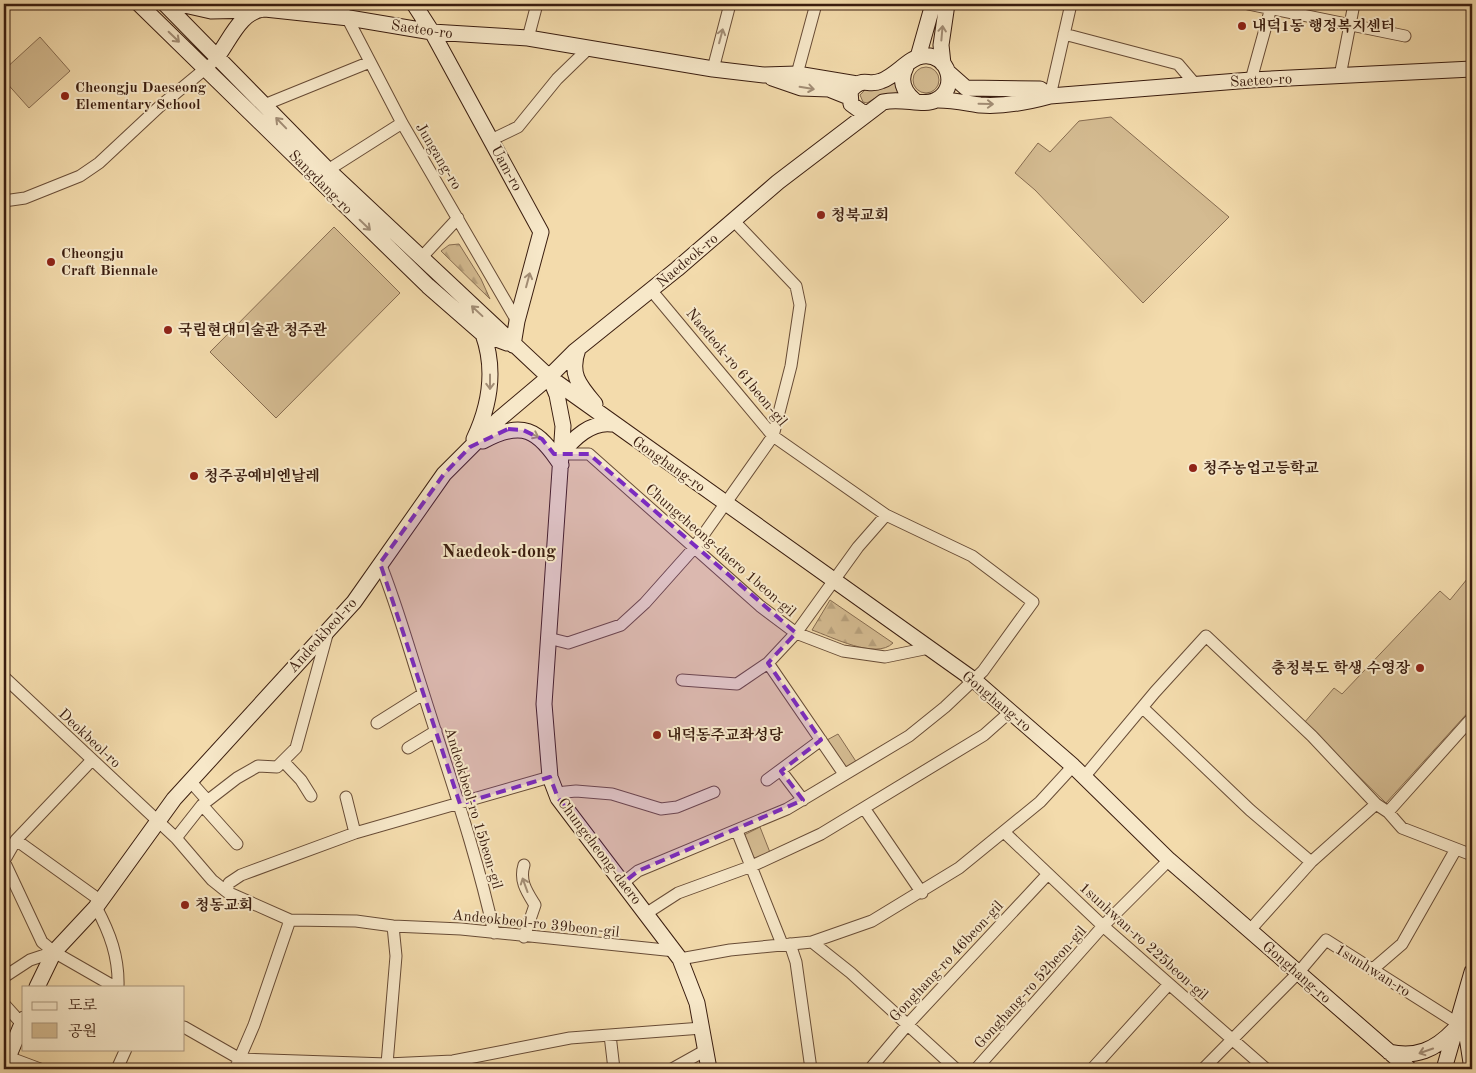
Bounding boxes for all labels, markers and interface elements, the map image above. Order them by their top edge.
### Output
place label: 내덕1동 행정복지센터 [1252,17,1395,35]
street label: Saeteo-ro [390,19,454,42]
marker: 내덕1동 행정복지센터 [1236,20,1248,32]
one-way arrow [937,26,947,42]
one-way arrow [717,29,726,45]
one-way arrow [168,31,181,43]
street label: Saeteo-ro [1230,72,1293,91]
place label: Cheongju Daeseong Elementary School [75,81,207,113]
one-way arrow [798,83,814,93]
marker: Cheongju Daeseong Elementary School [59,90,71,102]
one-way arrow [978,99,994,109]
one-way arrow [275,117,288,129]
street label: Jungang-ro [412,121,463,193]
street label: Uam-ro [487,143,524,194]
street label: Sangdang-ro [285,148,355,218]
place label: 청북교회 [831,206,889,224]
marker: 청북교회 [815,209,827,221]
one-way arrow [359,219,371,231]
street label: Naedeok-ro [654,231,722,291]
place label: Cheongju Craft Biennale [61,247,158,279]
marker: Cheongju Craft Biennale [45,256,57,268]
one-way arrow [524,273,533,289]
one-way arrow [471,305,484,317]
street label: Naedeok-ro 61beon-gil [682,306,789,430]
place label: 국립현대미술관 청주관 [178,321,328,339]
marker: 국립현대미술관 청주관 [162,324,174,336]
one-way arrow [485,374,495,390]
one-way arrow [524,429,539,439]
street label: Gonghang-ro [629,435,707,496]
place label: 청주농업고등학교 [1203,459,1319,477]
marker: 청주농업고등학교 [1187,462,1199,474]
place label: 청주공예비엔날레 [204,467,320,485]
marker: 청주공예비엔날레 [188,470,200,482]
street label: Chungcheong-daero 1beon-gil [642,482,798,620]
district label: Naedeok-dong [442,543,556,561]
street label: Andeokbeol-ro [286,596,360,676]
place label: 충청북도 학생 수영장 [1271,659,1411,677]
marker: 충청북도 학생 수영장 [1414,662,1426,674]
street label: Gonghang-ro [959,669,1034,735]
street label: Deokbeol-ro [55,707,123,772]
street label: Andeokbeol-ro 15beon-gil [441,726,504,891]
place label: 내덕동주교좌성당 [667,726,783,744]
marker: 내덕동주교좌성당 [651,729,663,741]
street label: Chungcheong-daero [554,796,644,908]
one-way arrow [520,878,529,893]
street label: 1sunhwan-ro 225beon-gil [1076,881,1210,1004]
place label: 청동교회 [195,896,253,914]
marker: 청동교회 [179,899,191,911]
street label: Gonghang-ro 46beon-gil [887,899,1007,1025]
street label: Andeokbeol-ro 39beon-gil [451,908,620,941]
street label: Gonghang-ro 52beon-gil [972,924,1090,1052]
street label: Gonghang-ro [1259,939,1333,1007]
street label: 1sunhwan-ro [1332,942,1412,1000]
legend [22,986,185,1050]
text: 도로 [68,998,97,1014]
text: 공원 [68,1023,97,1040]
one-way arrow [1419,1047,1434,1056]

